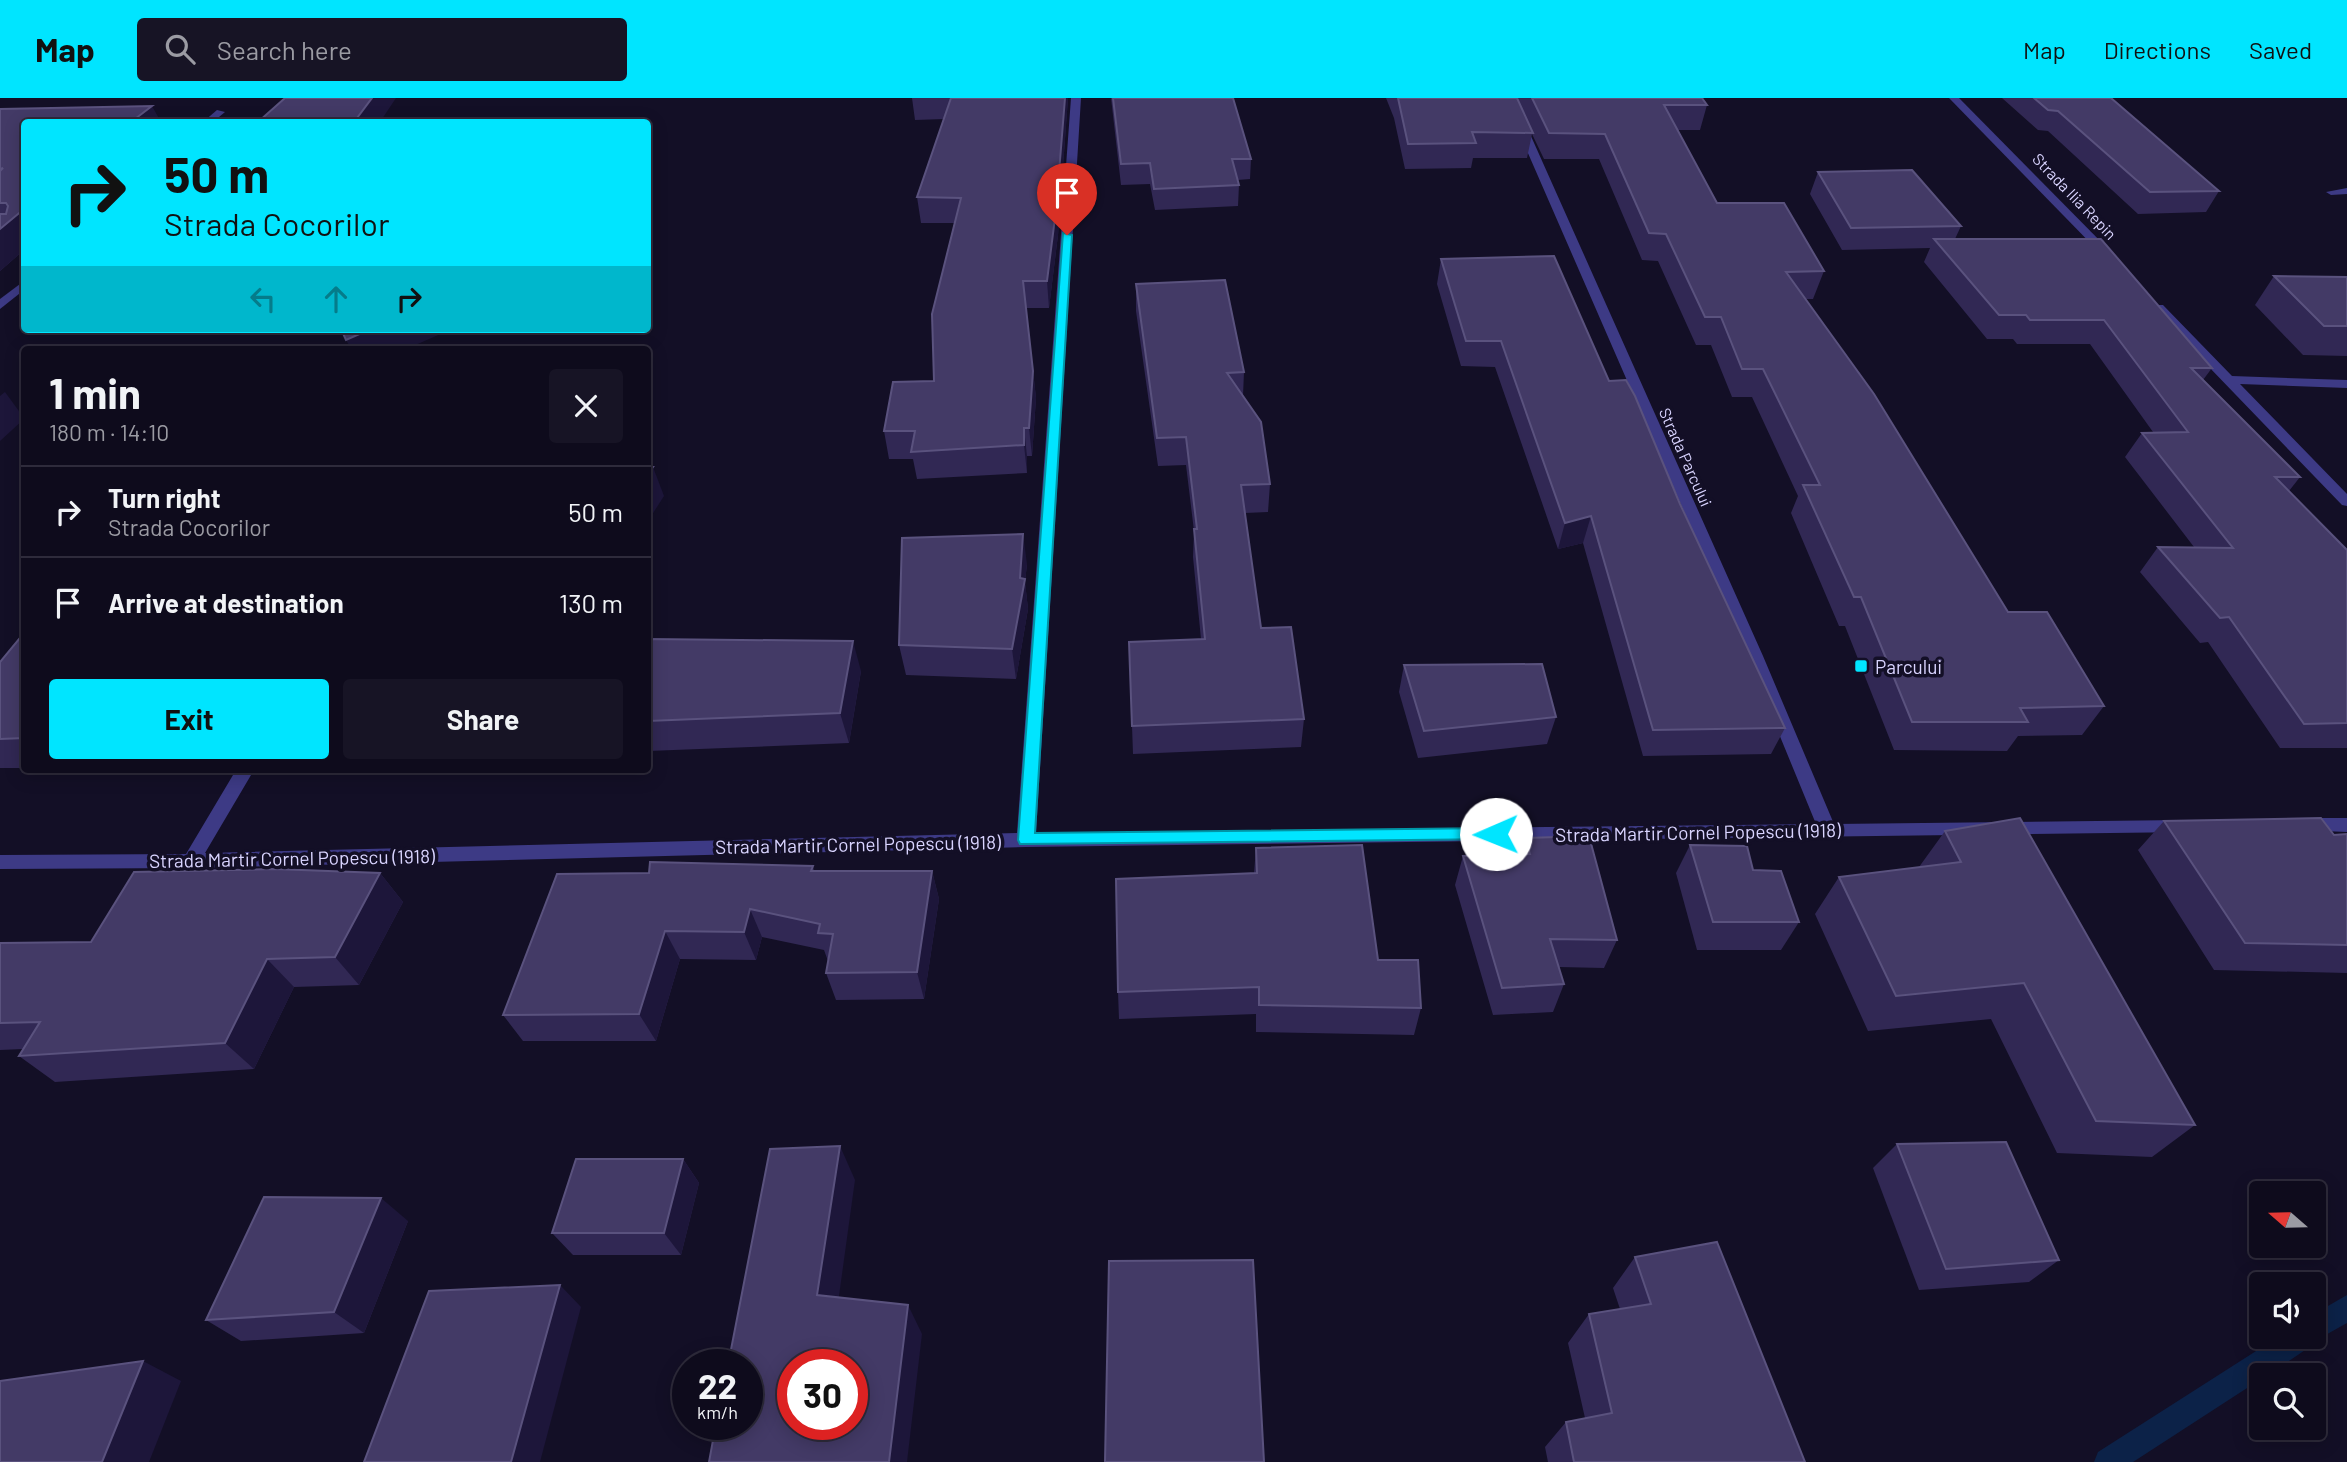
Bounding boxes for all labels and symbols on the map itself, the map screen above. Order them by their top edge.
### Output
street label: Strada Ilia Repin [2029,149,2121,243]
pin [1037,163,1097,235]
street label: Strada Parcului [1656,405,1716,509]
place label: Parcului [1875,655,1942,678]
marker: Parcului [1853,658,1869,674]
position arrow [1459,797,1533,871]
street label: Strada Martir Cornel Popescu (1918) [1555,818,1842,846]
street label: Strada Martir Cornel Popescu (1918) [715,830,1002,858]
street label: Strada Martir Cornel Popescu (1918) [149,844,436,872]
north arrow [2249,1181,2326,1258]
speed limit sign: 30 [777,1349,868,1440]

